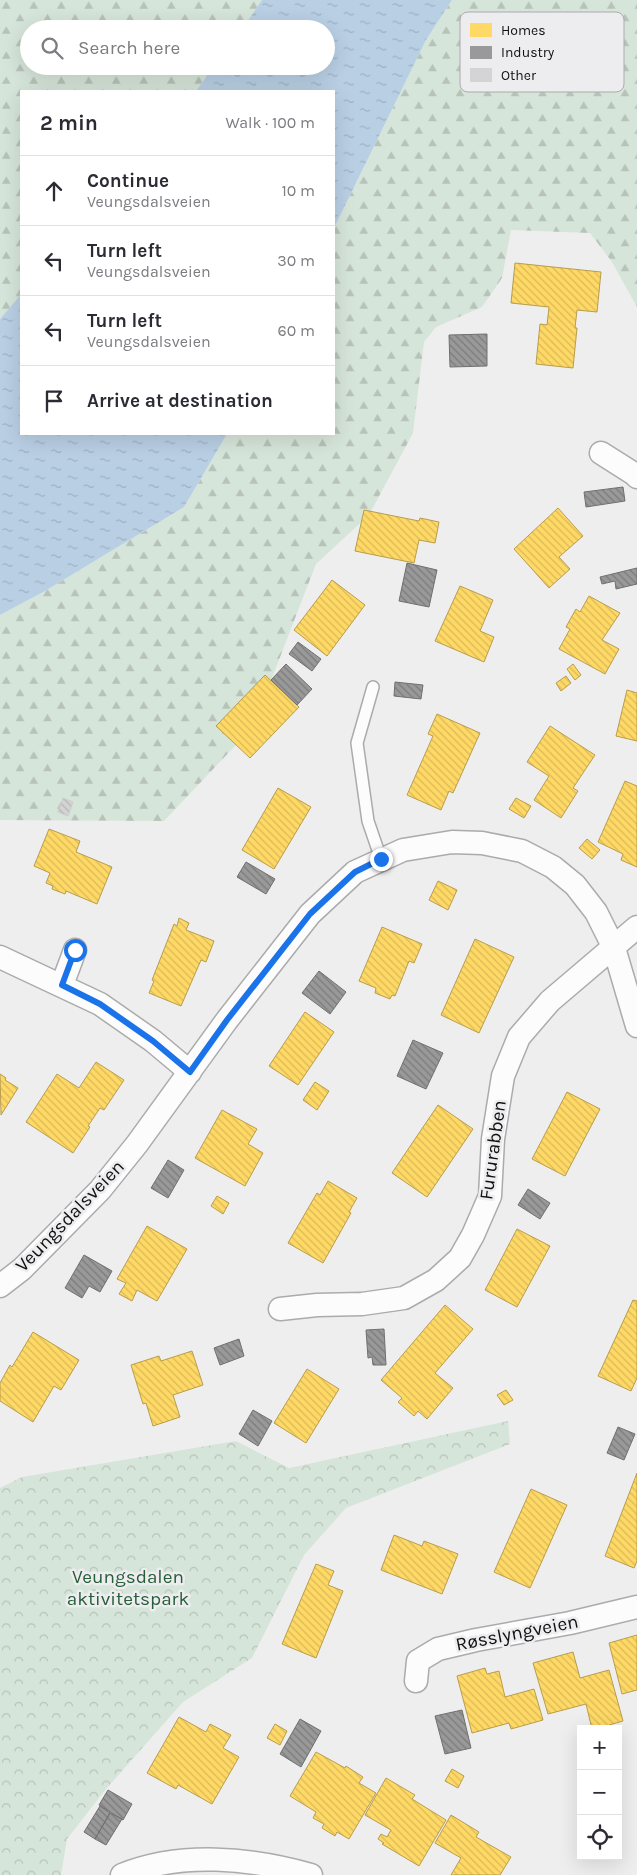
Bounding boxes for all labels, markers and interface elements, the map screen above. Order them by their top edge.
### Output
legend [460,12,624,92]
search box [20,20,335,75]
text: Homes [501,22,546,39]
icon: search [38,34,66,62]
text: Search here [78,37,180,59]
text: Industry [501,44,555,61]
text: Other [501,67,537,84]
text: 2 min [40,111,98,135]
text: Walk · 100 m [225,113,315,132]
text: Continue [87,170,169,192]
icon: ahead [40,177,68,205]
text: 10 m [281,181,315,200]
text: Veungsdalsveien [87,192,211,211]
text: Turn left [87,240,162,262]
icon: left [40,247,68,275]
text: 30 m [277,251,315,270]
text: Veungsdalsveien [87,262,211,281]
text: Turn left [87,310,162,332]
icon: left [40,317,68,345]
text: 60 m [278,321,315,340]
text: Veungsdalsveien [87,332,211,351]
icon: arrive [40,387,68,415]
text: Arrive at destination [87,390,273,412]
route end [370,848,393,871]
route start [64,939,87,962]
street label: Fururabben [475,1099,511,1201]
street label: Veungsdalsveien [11,1156,129,1276]
park label: Veungsdalen aktivitetspark [67,1566,189,1610]
street label: Røsslyngveien [454,1610,580,1656]
map controls [577,1725,622,1860]
button: + [577,1725,622,1770]
button: − [577,1770,622,1815]
button: locate [577,1815,622,1860]

